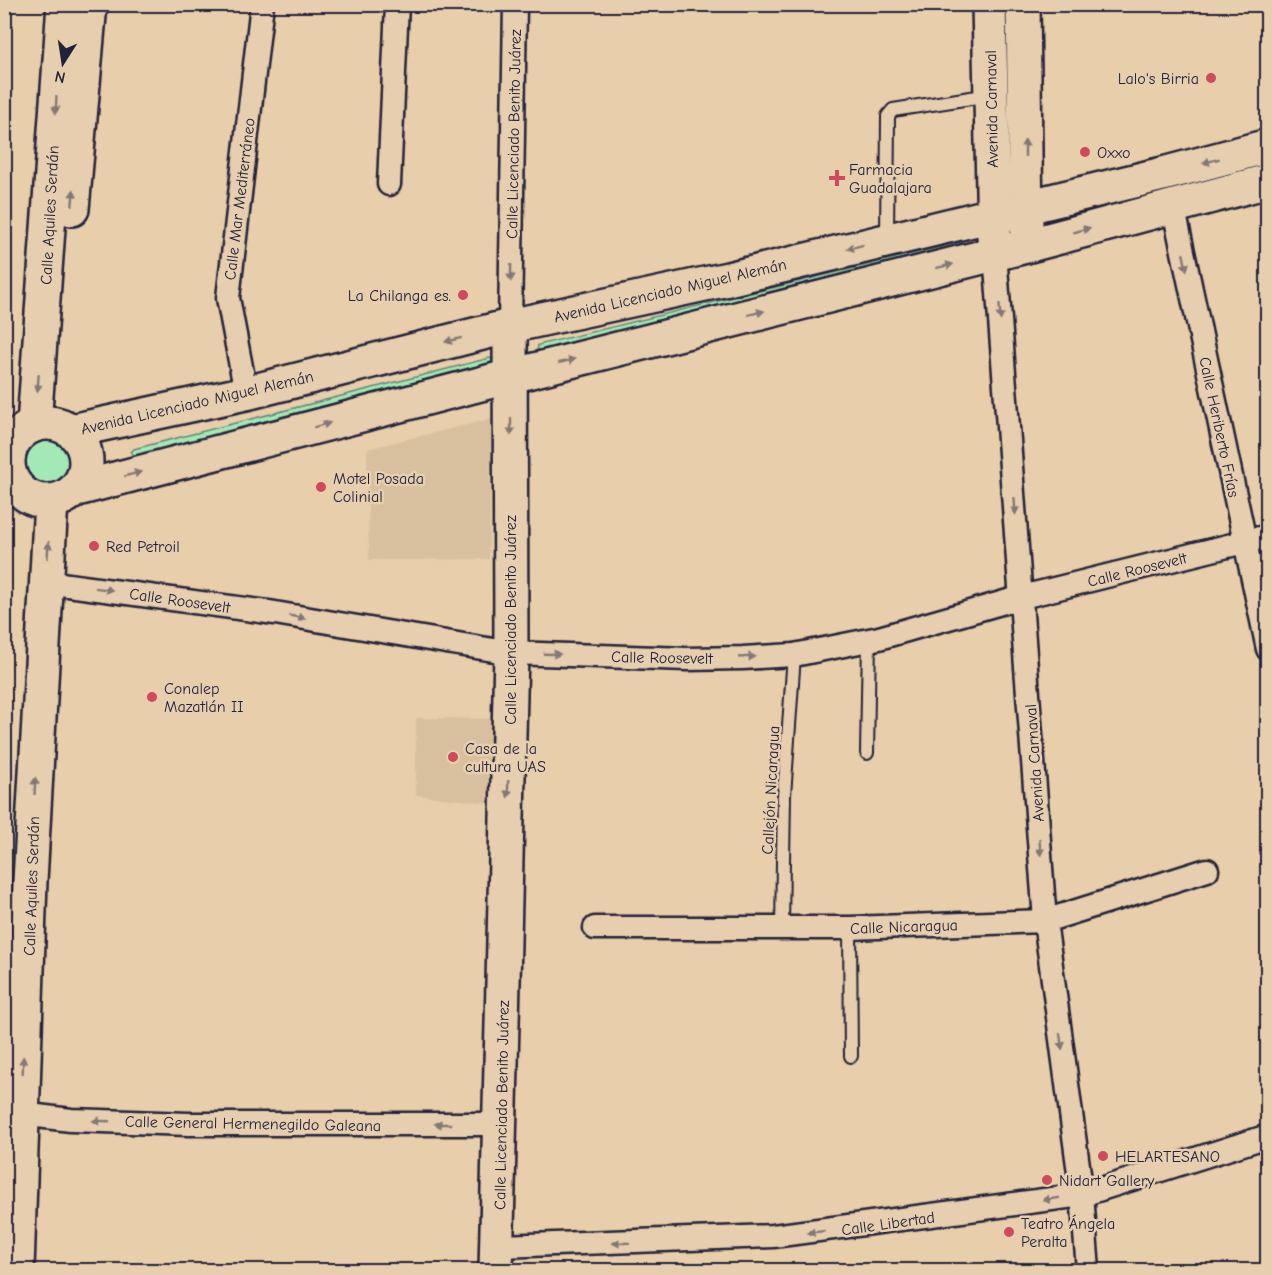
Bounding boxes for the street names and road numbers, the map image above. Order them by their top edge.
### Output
street label: Calle Licenciado Benito Juárez [503,29,525,239]
street label: Avenida Carnaval [982,50,1002,168]
street label: Calle Mar Mediterráneo [221,117,259,281]
street label: Calle Aquiles Serdán [37,145,63,285]
street label: Avenida Licenciado Miguel Alemán [552,255,788,327]
street label: Calle Heriberto Frías [1195,355,1243,499]
street label: Avenida Licenciado Miguel Alemán [79,367,315,439]
street label: Calle Licenciado Benito Juárez [502,515,520,725]
street label: Calle Roosevelt [1086,549,1189,591]
street label: Calle Roosevelt [128,585,232,617]
street label: Calle Roosevelt [611,648,713,668]
street label: Avenida Carnaval [1022,703,1048,822]
street label: Callejón Nicaragua [759,725,783,855]
street label: Calle Aquiles Serdán [21,816,43,956]
street label: Calle Nicaragua [850,916,958,938]
street label: Calle Licenciado Benito Juárez [491,1000,513,1210]
street label: Calle General Hermenegildo Galeana [125,1113,381,1135]
street label: Calle Libertad [840,1209,936,1239]

